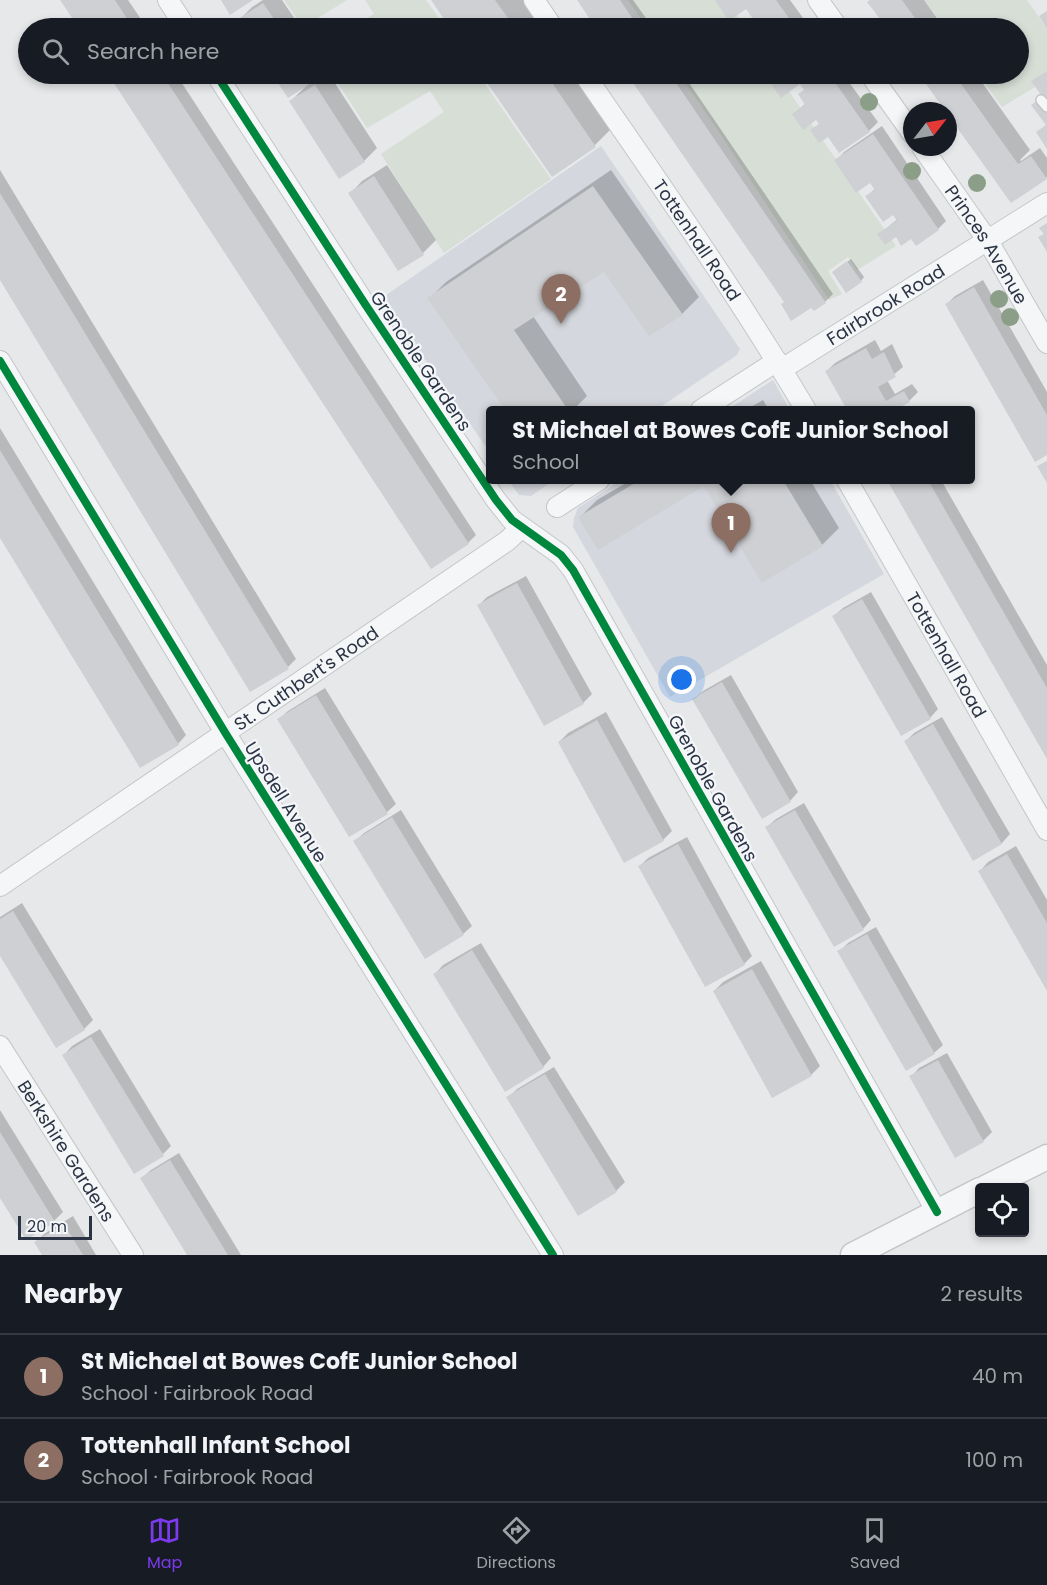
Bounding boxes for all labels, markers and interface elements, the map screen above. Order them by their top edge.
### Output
search box [18,18,1029,84]
icon: search [39,35,72,68]
text: Search here [87,36,220,67]
north arrow [903,102,957,156]
street label: Tottenhall Road [648,174,747,306]
street label: Princes Avenue [940,179,1034,308]
street label: Fairbrook Road [821,258,949,351]
pin: 2 [542,274,580,324]
street label: Grenoble Gardens [365,286,477,436]
popup [486,406,975,484]
text: St Michael at Bowes CofE Junior School [512,415,949,446]
text: School [512,448,579,476]
pin: 1 [712,504,750,553]
street label: Tottenhall Road [901,587,993,722]
street label: St. Cuthbert's Road [229,620,383,736]
your location [667,665,696,694]
street label: Grenoble Gardens [662,710,764,866]
street label: Upsdell Avenue [239,737,333,867]
street label: Berkshire Gardens [12,1075,121,1226]
map controls [975,1183,1029,1237]
button: locate [975,1183,1029,1237]
scale bar [18,1213,92,1240]
text: 20 m [27,1215,67,1238]
text: Nearby [24,1276,122,1312]
text: 2 results [940,1280,1023,1308]
text: St Michael at Bowes CofE Junior School [81,1346,518,1377]
text: 1 [40,1362,47,1390]
text: 40 m [972,1362,1023,1390]
text: School · Fairbrook Road [81,1379,313,1407]
text: Tottenhall Infant School [81,1430,350,1461]
text: 2 [38,1446,49,1474]
text: 100 m [966,1446,1023,1474]
text: School · Fairbrook Road [81,1463,313,1491]
tab: Map [147,1514,182,1575]
tab: Directions [477,1514,556,1575]
tab: Saved [850,1514,900,1575]

